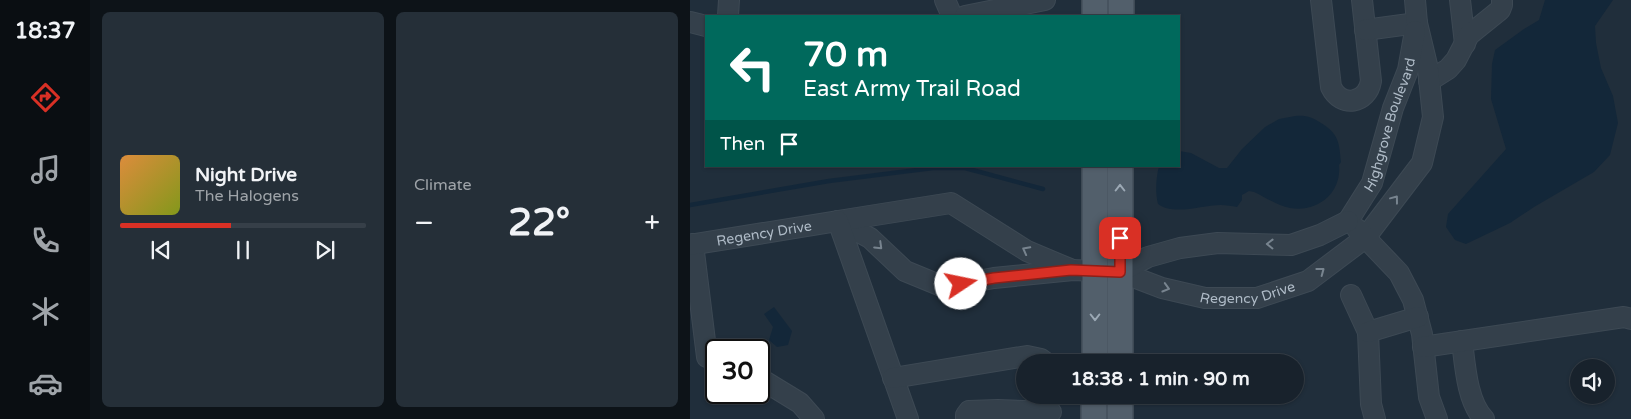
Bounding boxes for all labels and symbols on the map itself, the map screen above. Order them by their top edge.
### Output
street label: Highgrove Boulevard [1360,57,1419,195]
one-way arrow [1115,184,1125,192]
one-way arrow [1389,196,1397,205]
street label: Regency Drive [715,217,813,250]
pin [1099,217,1141,259]
one-way arrow [1265,239,1273,250]
one-way arrow [874,241,883,250]
one-way arrow [1023,246,1032,256]
position arrow [934,257,986,309]
one-way arrow [1315,269,1324,277]
street label: Regency Drive [1198,278,1297,308]
one-way arrow [1161,283,1169,293]
one-way arrow [1090,313,1100,321]
speed limit sign: 30 [705,339,770,404]

